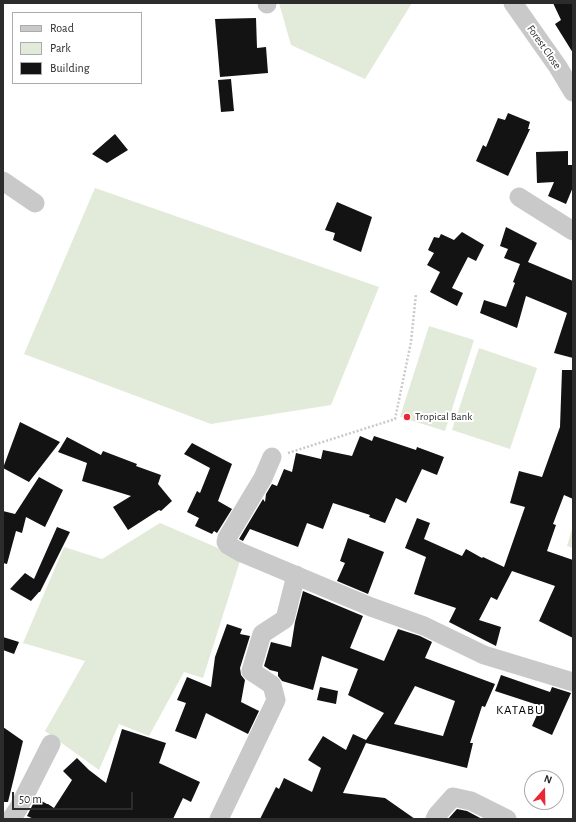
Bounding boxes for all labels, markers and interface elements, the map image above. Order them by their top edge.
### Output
legend [12,12,142,84]
text: Road [50,22,74,34]
street label: Forest Close [524,22,564,72]
text: Park [50,42,71,54]
text: Building [50,62,90,74]
place label: Tropical Bank [415,410,472,424]
marker: Tropical Bank [402,412,412,422]
district label: KATABU [496,702,544,718]
north arrow [524,770,564,810]
text: N [542,773,553,786]
scale bar [14,784,135,810]
text: 50 m [19,793,42,805]

